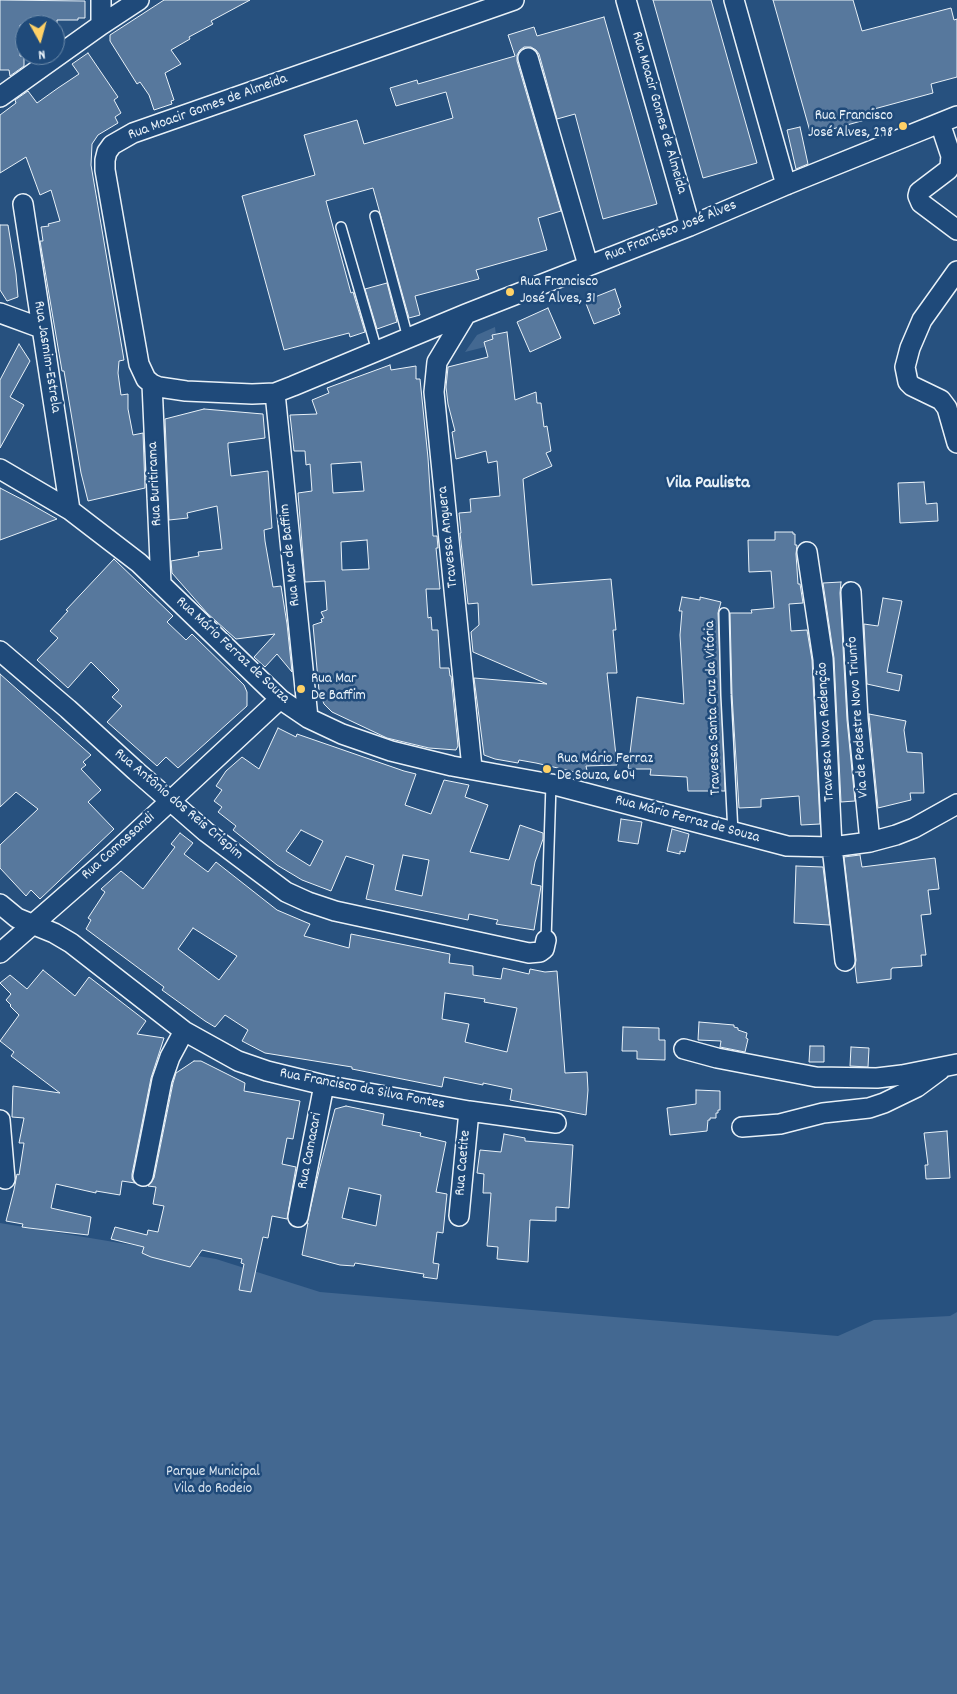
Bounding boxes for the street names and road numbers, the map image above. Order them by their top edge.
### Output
street label: Rua Moacir Gomes de Almeida [626,30,690,196]
street label: Rua Moacir Gomes de Almeida [126,71,290,145]
street label: Rua Francisco José Alves [602,197,740,267]
street label: Rua Jasmim-Estrela [28,300,64,414]
street label: Rua Buritirama [145,441,167,527]
street label: Travessa Anguera [435,485,463,589]
street label: Rua Mar de Baffim [277,503,305,607]
street label: Rua Mário Ferraz de Souza [171,594,293,708]
street label: Travessa Santa Cruz da Vitória [702,620,726,796]
street label: Via de Pedestre Novo Triunfo [844,636,874,798]
street label: Travessa Nova Redenção [814,662,840,802]
street label: Rua Antônio dos Reis Crispim [110,746,246,864]
street label: Rua Mário Ferraz de Souza [613,792,761,848]
street label: Rua Camassandi [79,809,159,885]
street label: Rua Francisco da Silva Fontes [278,1065,446,1115]
street label: Rua Camacari [295,1111,327,1191]
street label: Rua Caetite [452,1129,476,1197]

